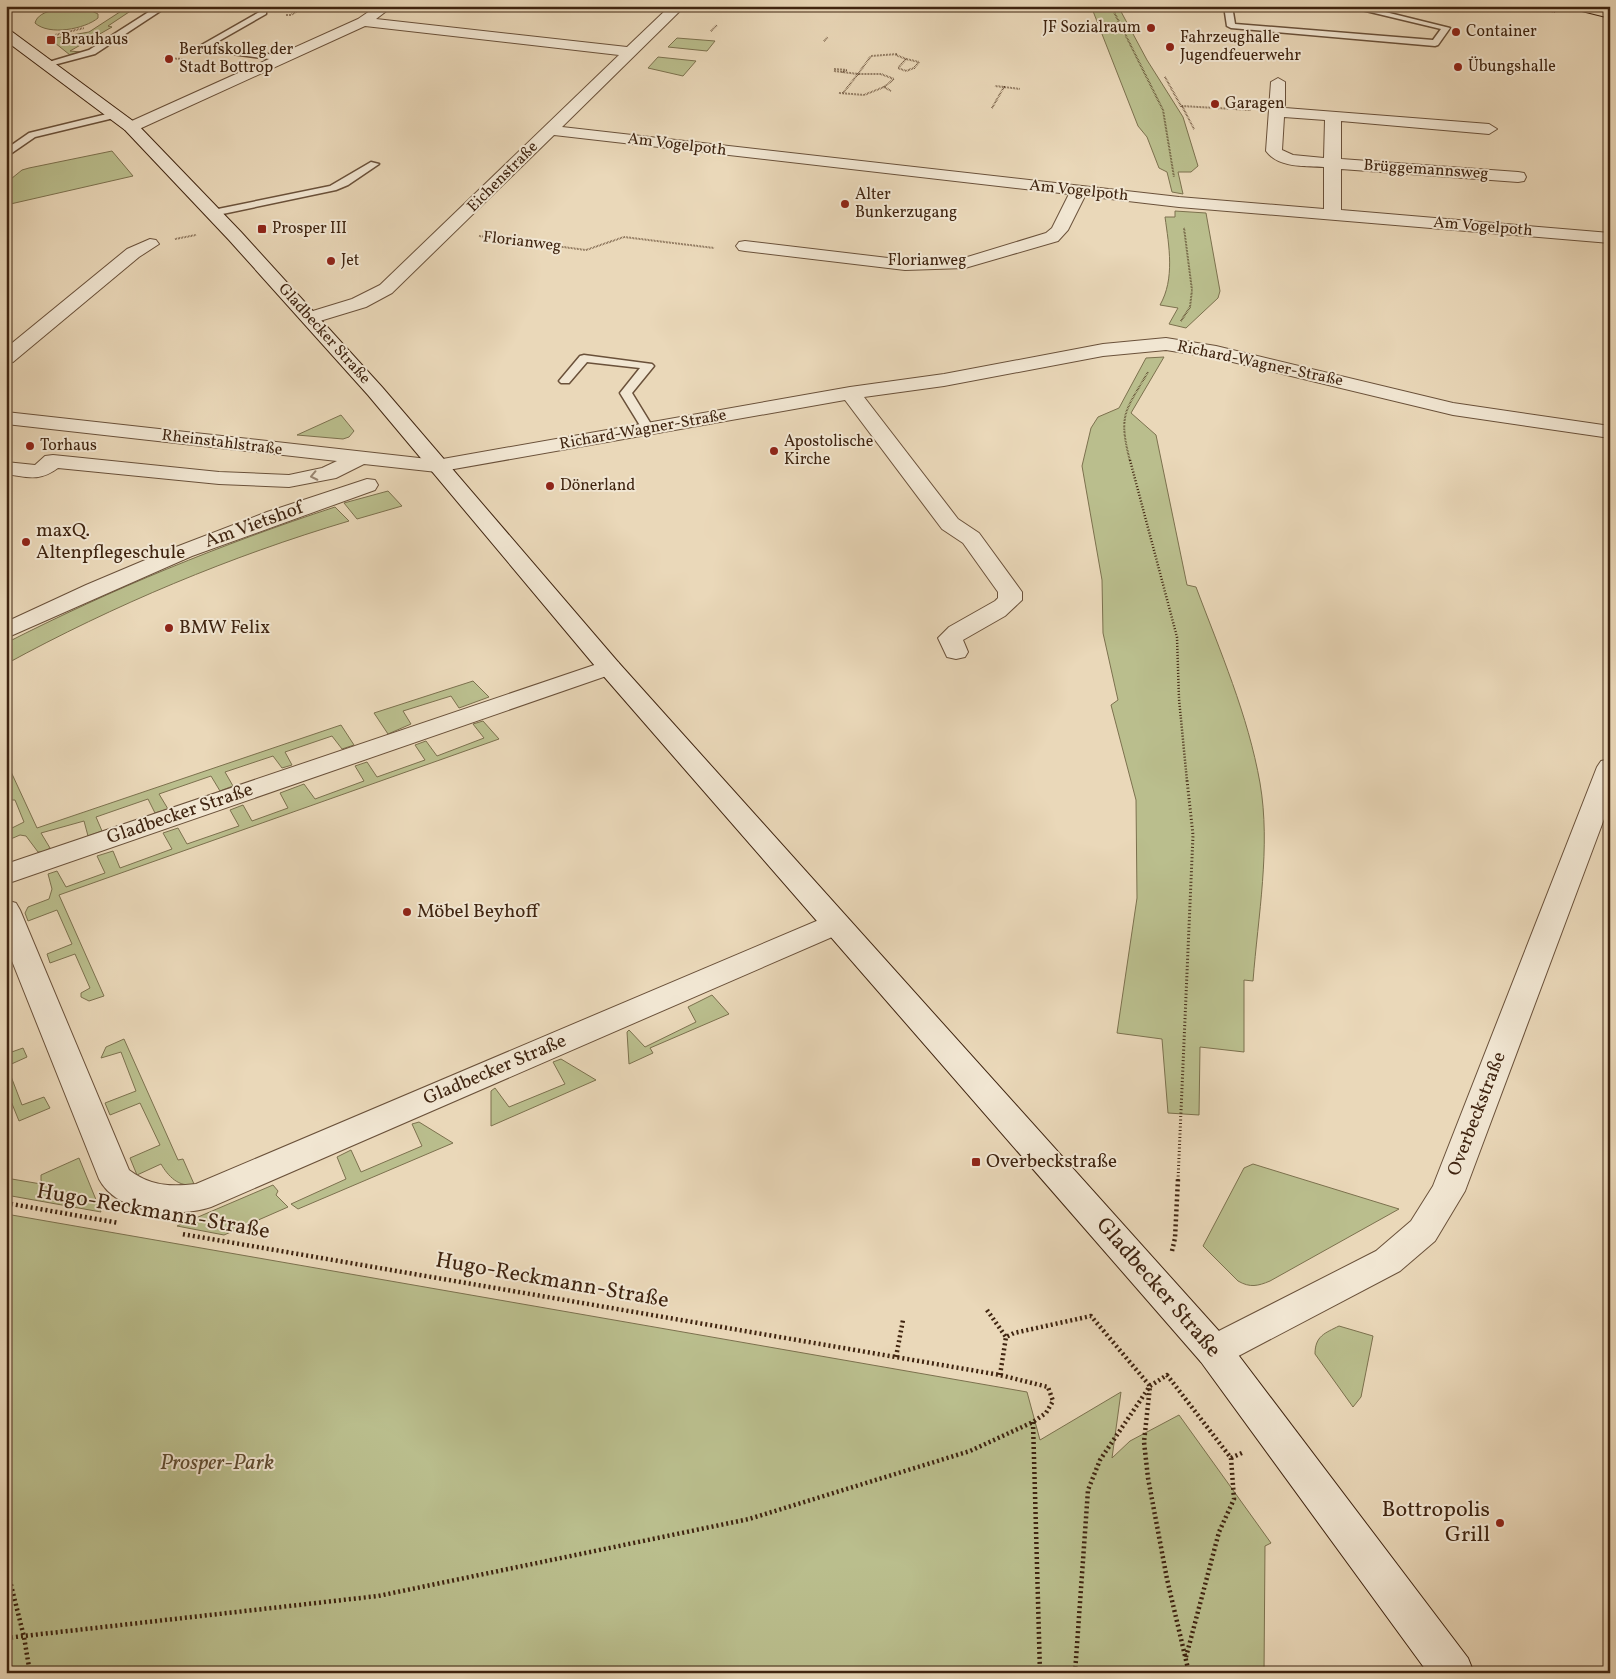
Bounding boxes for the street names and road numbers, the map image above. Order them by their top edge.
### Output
street label: Am Vogelpoth [626,128,728,162]
street label: Eichenstraße [463,137,543,217]
street label: Brüggemannsweg [1363,155,1489,185]
street label: Am Vogelpoth [1028,175,1130,207]
street label: Am Vogelpoth [1432,212,1534,242]
street label: Florianweg [482,226,562,258]
street label: Florianweg [888,250,966,272]
street label: Gladbecker Straße [273,279,375,389]
street label: Richard-Wagner-Straße [1175,336,1345,392]
street label: Richard-Wagner-Straße [558,404,728,456]
street label: Rheinstahlstraße [160,425,284,461]
street label: Am Vietshof [201,495,308,555]
street label: Gladbecker Straße [103,777,257,851]
street label: Gladbecker Straße [420,1028,570,1112]
street label: Overbeckstraße [1441,1048,1513,1180]
street label: Hugo-Reckmann-Straße [34,1176,272,1248]
street label: Gladbecker Straße [1088,1211,1228,1365]
street label: Hugo-Reckmann-Straße [433,1245,671,1317]

